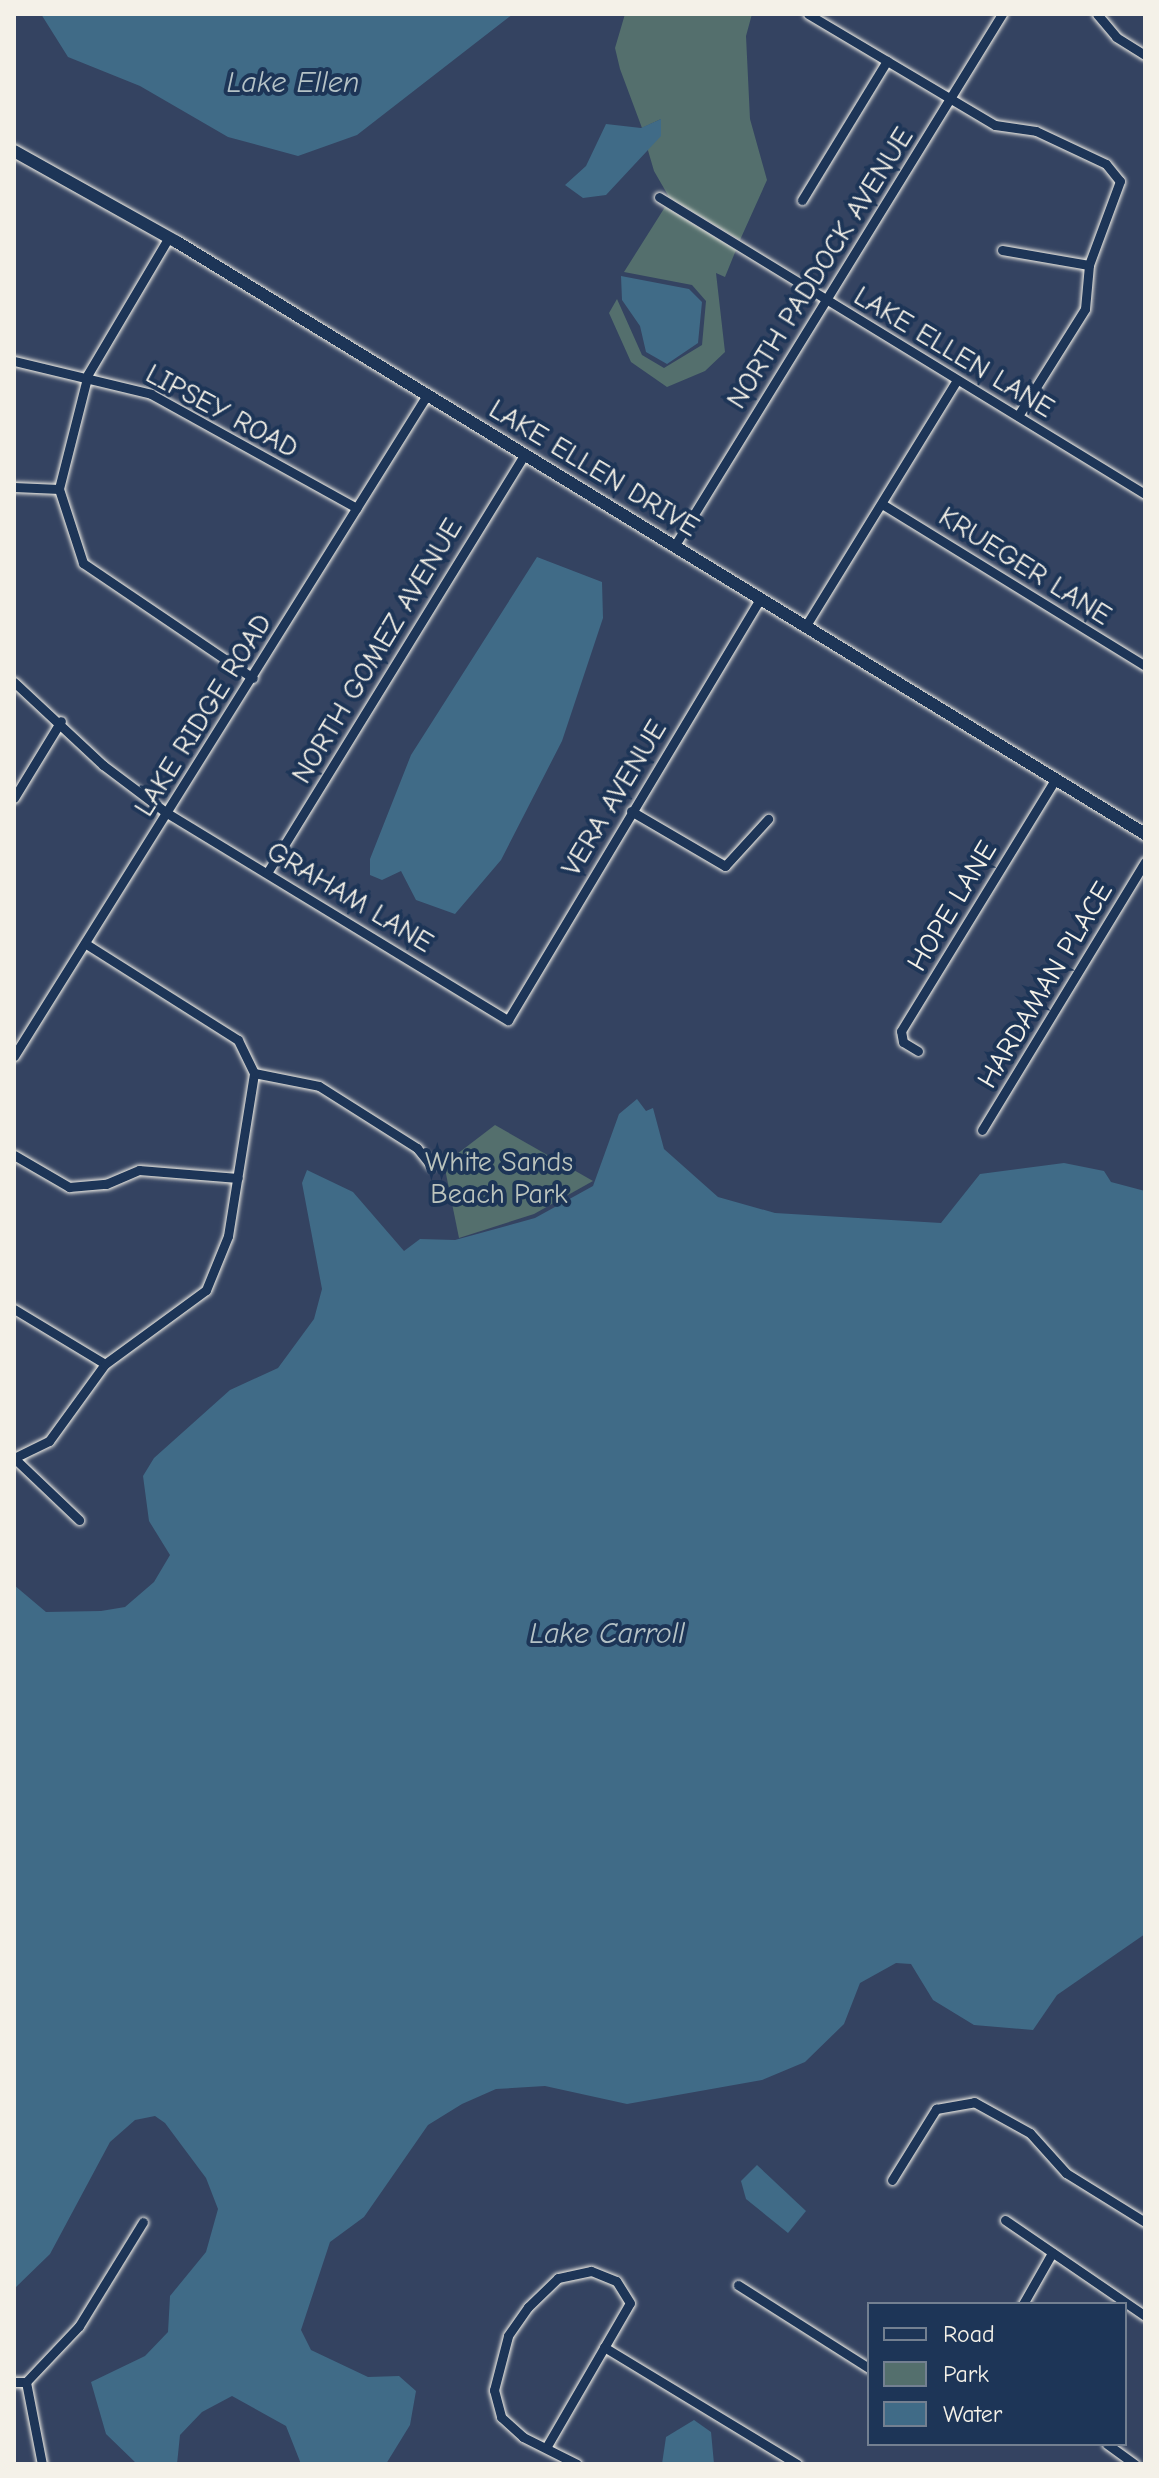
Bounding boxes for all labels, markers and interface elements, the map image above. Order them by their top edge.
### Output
water label: Lake Ellen [227,65,359,101]
street label: NORTH PADDOCK AVENUE [720,121,920,415]
street label: LAKE ELLEN LANE [848,279,1060,425]
street label: LIPSEY ROAD [140,357,304,465]
street label: LAKE ELLEN DRIVE [483,392,705,544]
street label: KRUEGER LANE [933,500,1117,632]
street label: NORTH GOMEZ AVENUE [285,513,469,789]
street label: LAKE RIDGE ROAD [127,608,279,822]
street label: VERA AVENUE [554,714,674,882]
street label: GRAHAM LANE [261,834,439,960]
street label: HOPE LANE [900,835,1004,977]
street label: HARDAMAN PLACE [970,876,1120,1094]
park label: White Sands Beach Park [425,1145,573,1211]
water label: Lake Carroll [529,1616,685,1652]
legend [867,2302,1127,2446]
text: Road [943,2320,995,2348]
text: Park [943,2360,989,2388]
text: Water [943,2400,1002,2428]

